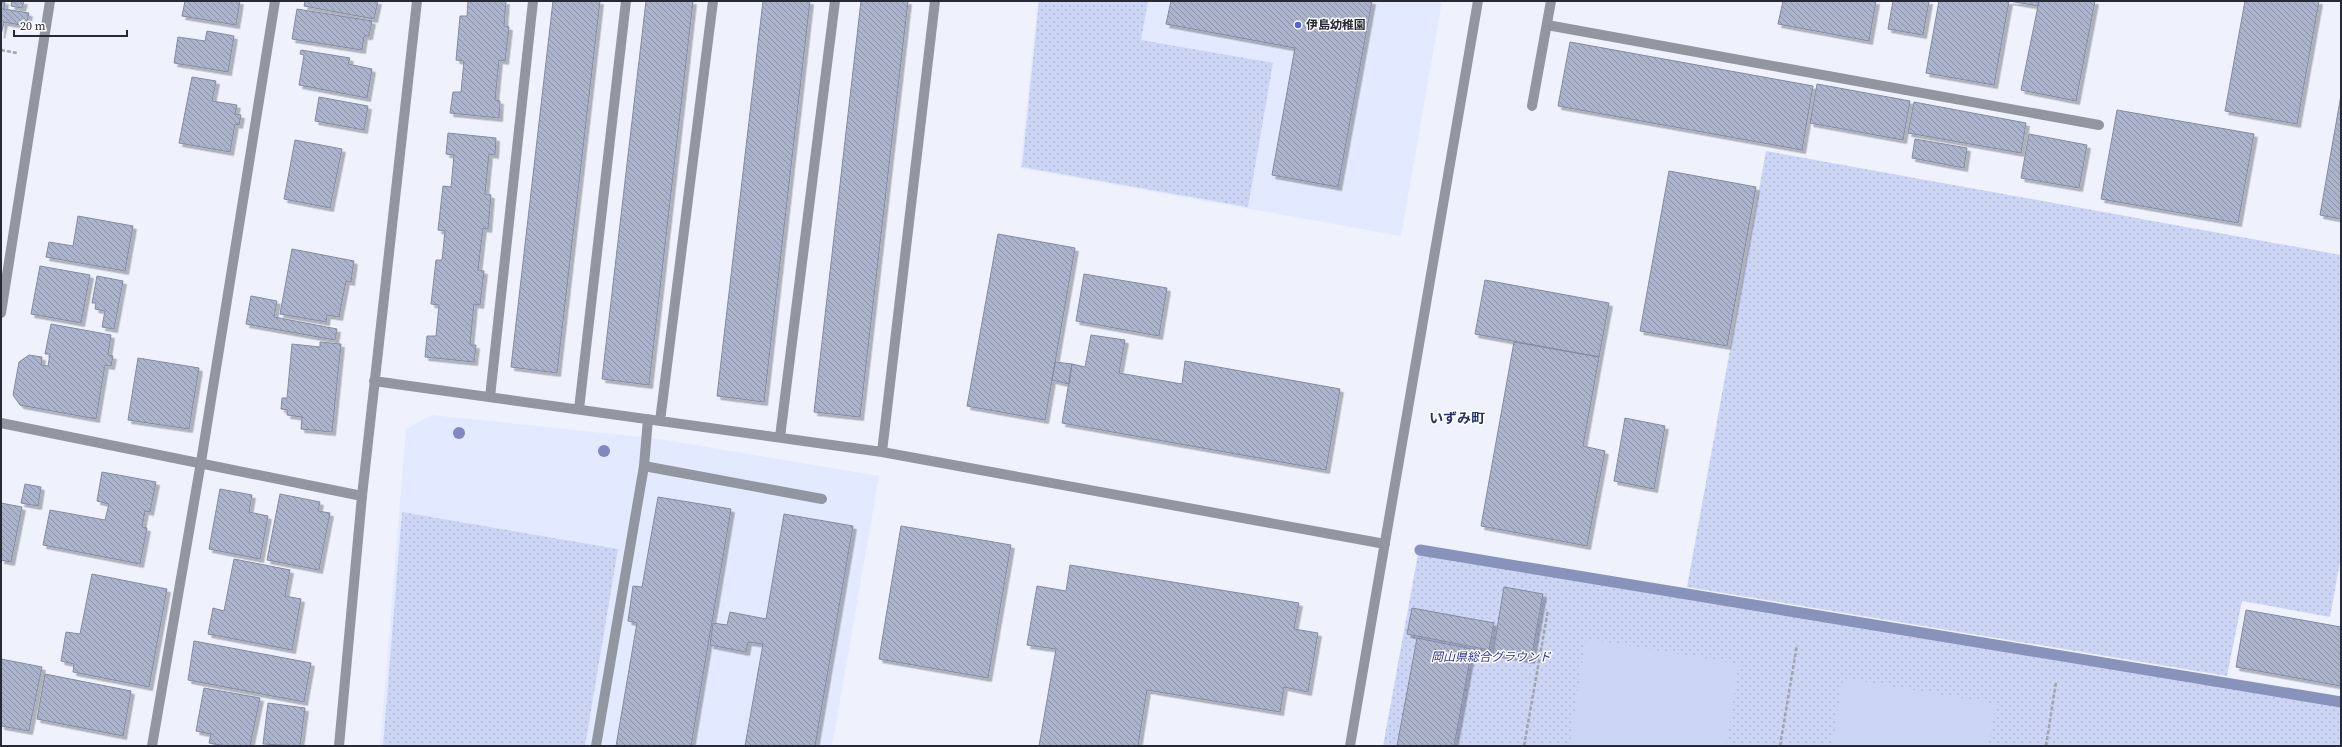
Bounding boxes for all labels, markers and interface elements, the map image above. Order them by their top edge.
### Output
scale bar [14,12,127,38]
place label: 伊島幼稚園 [1306,17,1366,33]
text: 20 m [20,18,46,34]
marker: 伊島幼稚園 [1293,20,1303,30]
district label: いずみ町 [1429,408,1485,428]
park label: 岡山県総合グラウンド [1431,649,1552,665]

